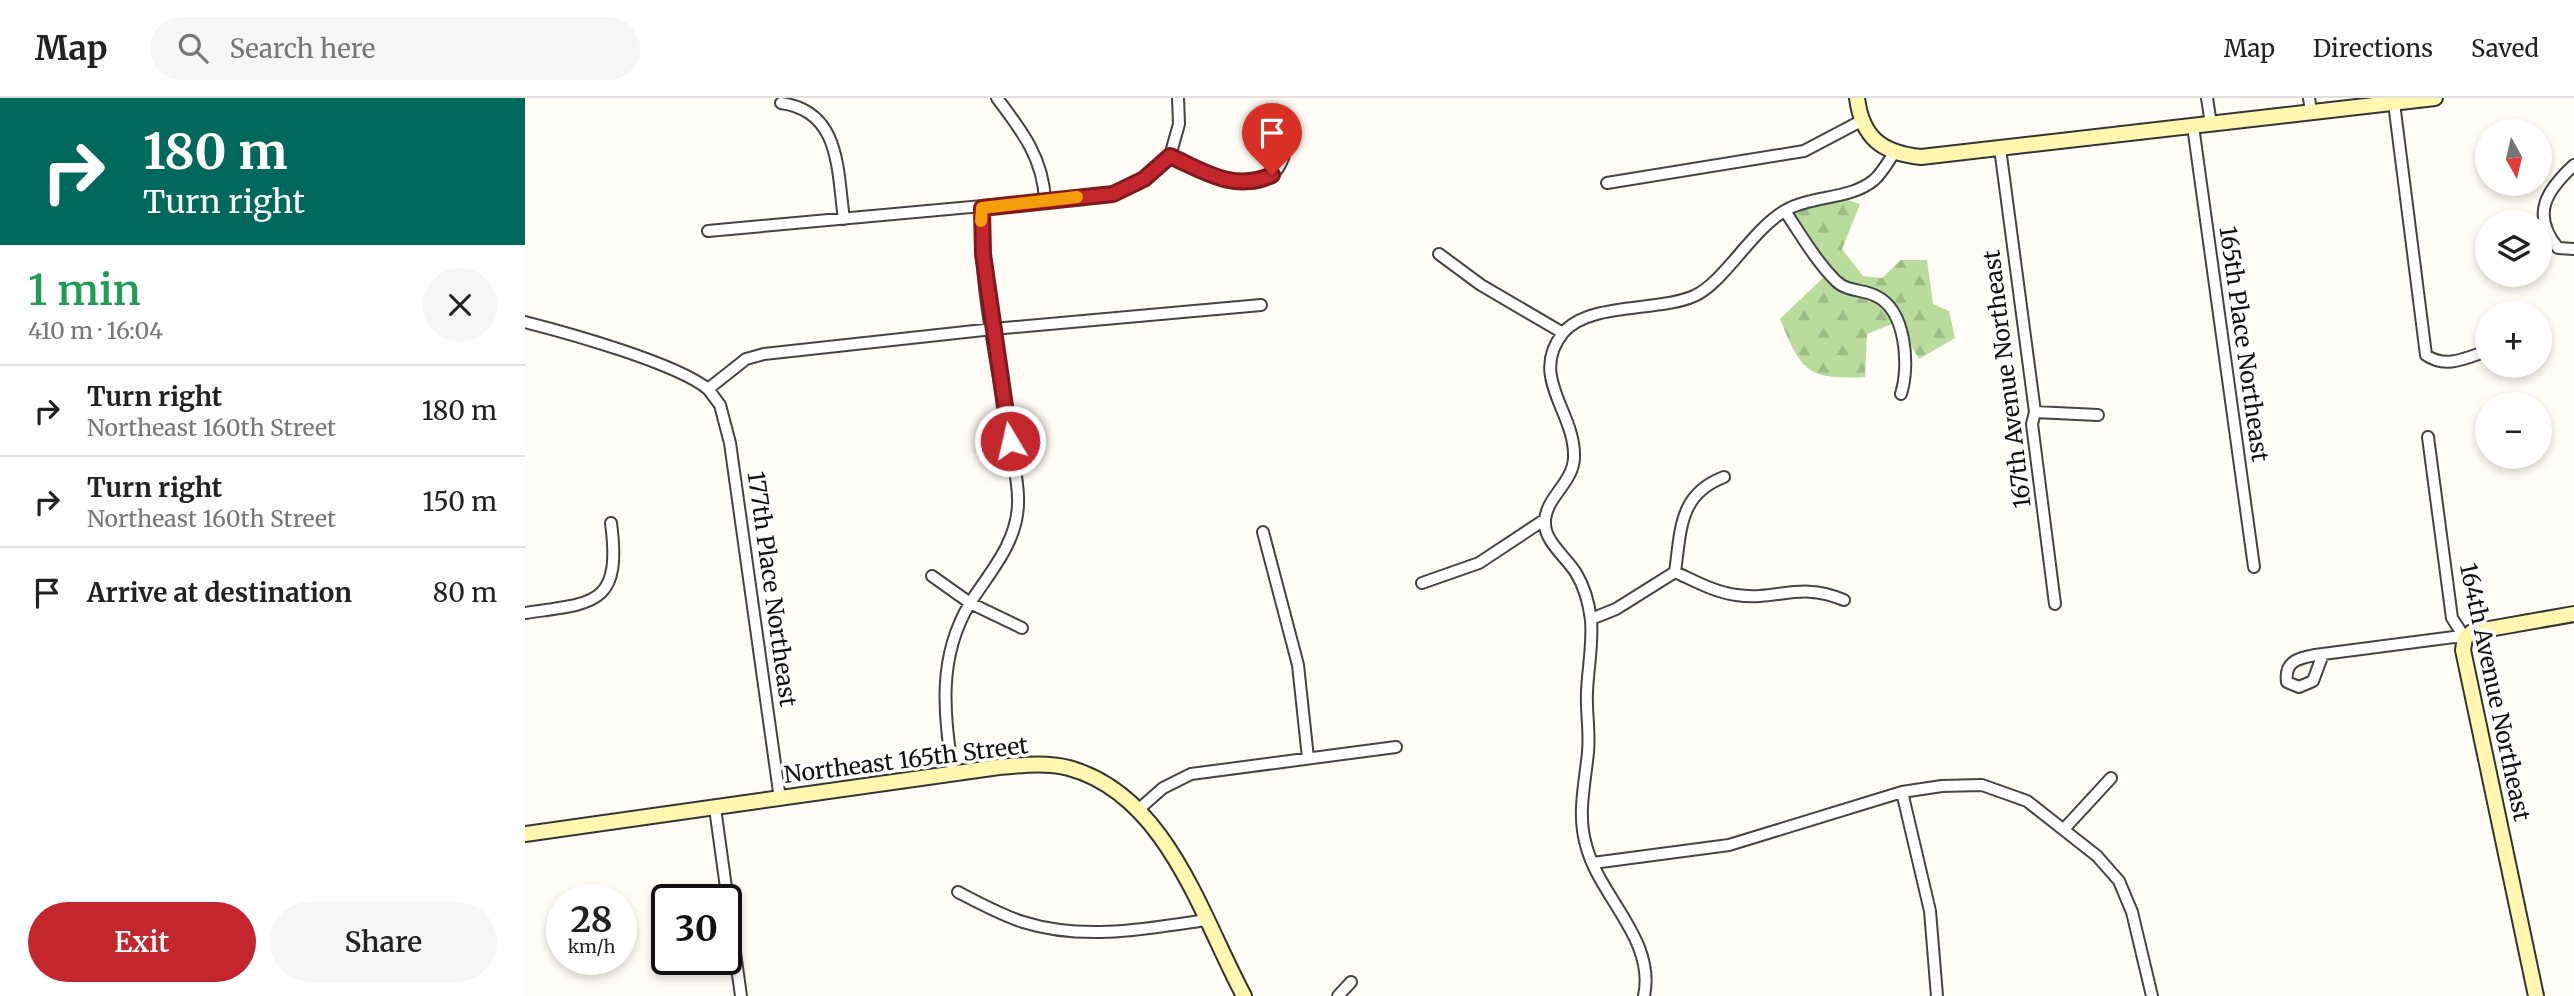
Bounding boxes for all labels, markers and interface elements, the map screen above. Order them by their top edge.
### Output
search box [150,17,640,80]
text: Map [35,28,108,69]
icon: search [174,29,212,67]
text: Search here [230,32,375,65]
text: Map [2224,33,2275,64]
text: Directions [2313,33,2433,64]
text: Saved [2471,33,2539,64]
pin [1242,103,1302,175]
icon: arrive [1253,114,1291,152]
north arrow [2475,119,2551,196]
map controls [2475,119,2552,469]
text: 180 m [143,121,288,182]
icon: right [28,126,119,217]
text: Turn right [143,182,305,222]
button: layers [2475,210,2552,287]
street label: 165th Place Northeast [2214,224,2275,464]
street label: 167th Avenue Northeast [1976,248,2037,510]
text: 1 min [28,264,141,316]
button: close [423,268,497,342]
button: + [2475,301,2552,378]
text: 410 m · 16:04 [28,316,163,345]
text: Turn right [87,380,222,413]
icon: right [28,392,66,430]
button: − [2475,392,2552,469]
text: 180 m [422,394,497,427]
position arrow [973,404,1047,478]
text: Northeast 160th Street [87,413,336,442]
street label: 177th Place Northeast [742,469,803,708]
text: Turn right [87,471,222,504]
icon: right [28,483,66,521]
text: 150 m [423,485,497,518]
text: Northeast 160th Street [87,504,336,533]
street label: 164th Avenue Northeast [2454,560,2537,823]
icon: arrive [28,574,66,612]
text: Arrive at destination [87,576,352,609]
text: 80 m [433,576,497,609]
street label: Northeast 165th Street [782,730,1030,789]
speed limit sign: 30 [651,884,742,975]
text: 28 [570,898,613,942]
button: Exit [28,902,256,982]
button: Share [270,902,497,982]
text: km/h [568,935,615,958]

